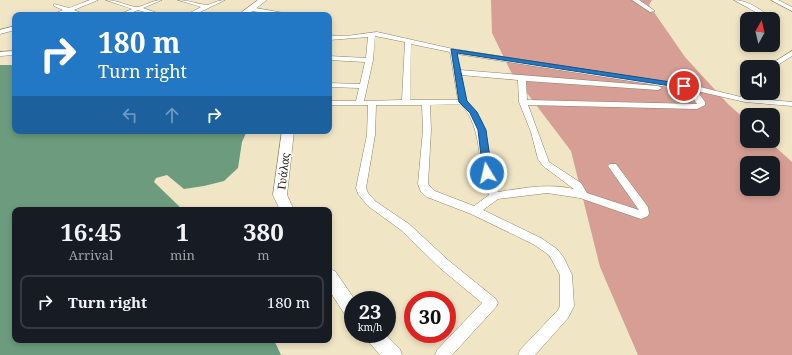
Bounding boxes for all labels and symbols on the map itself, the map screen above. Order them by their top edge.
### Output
north arrow [740,12,780,52]
pin [667,69,701,103]
street label: Γυάλας [273,152,293,190]
position arrow [466,152,508,194]
speed limit sign: 30 [404,291,456,343]

